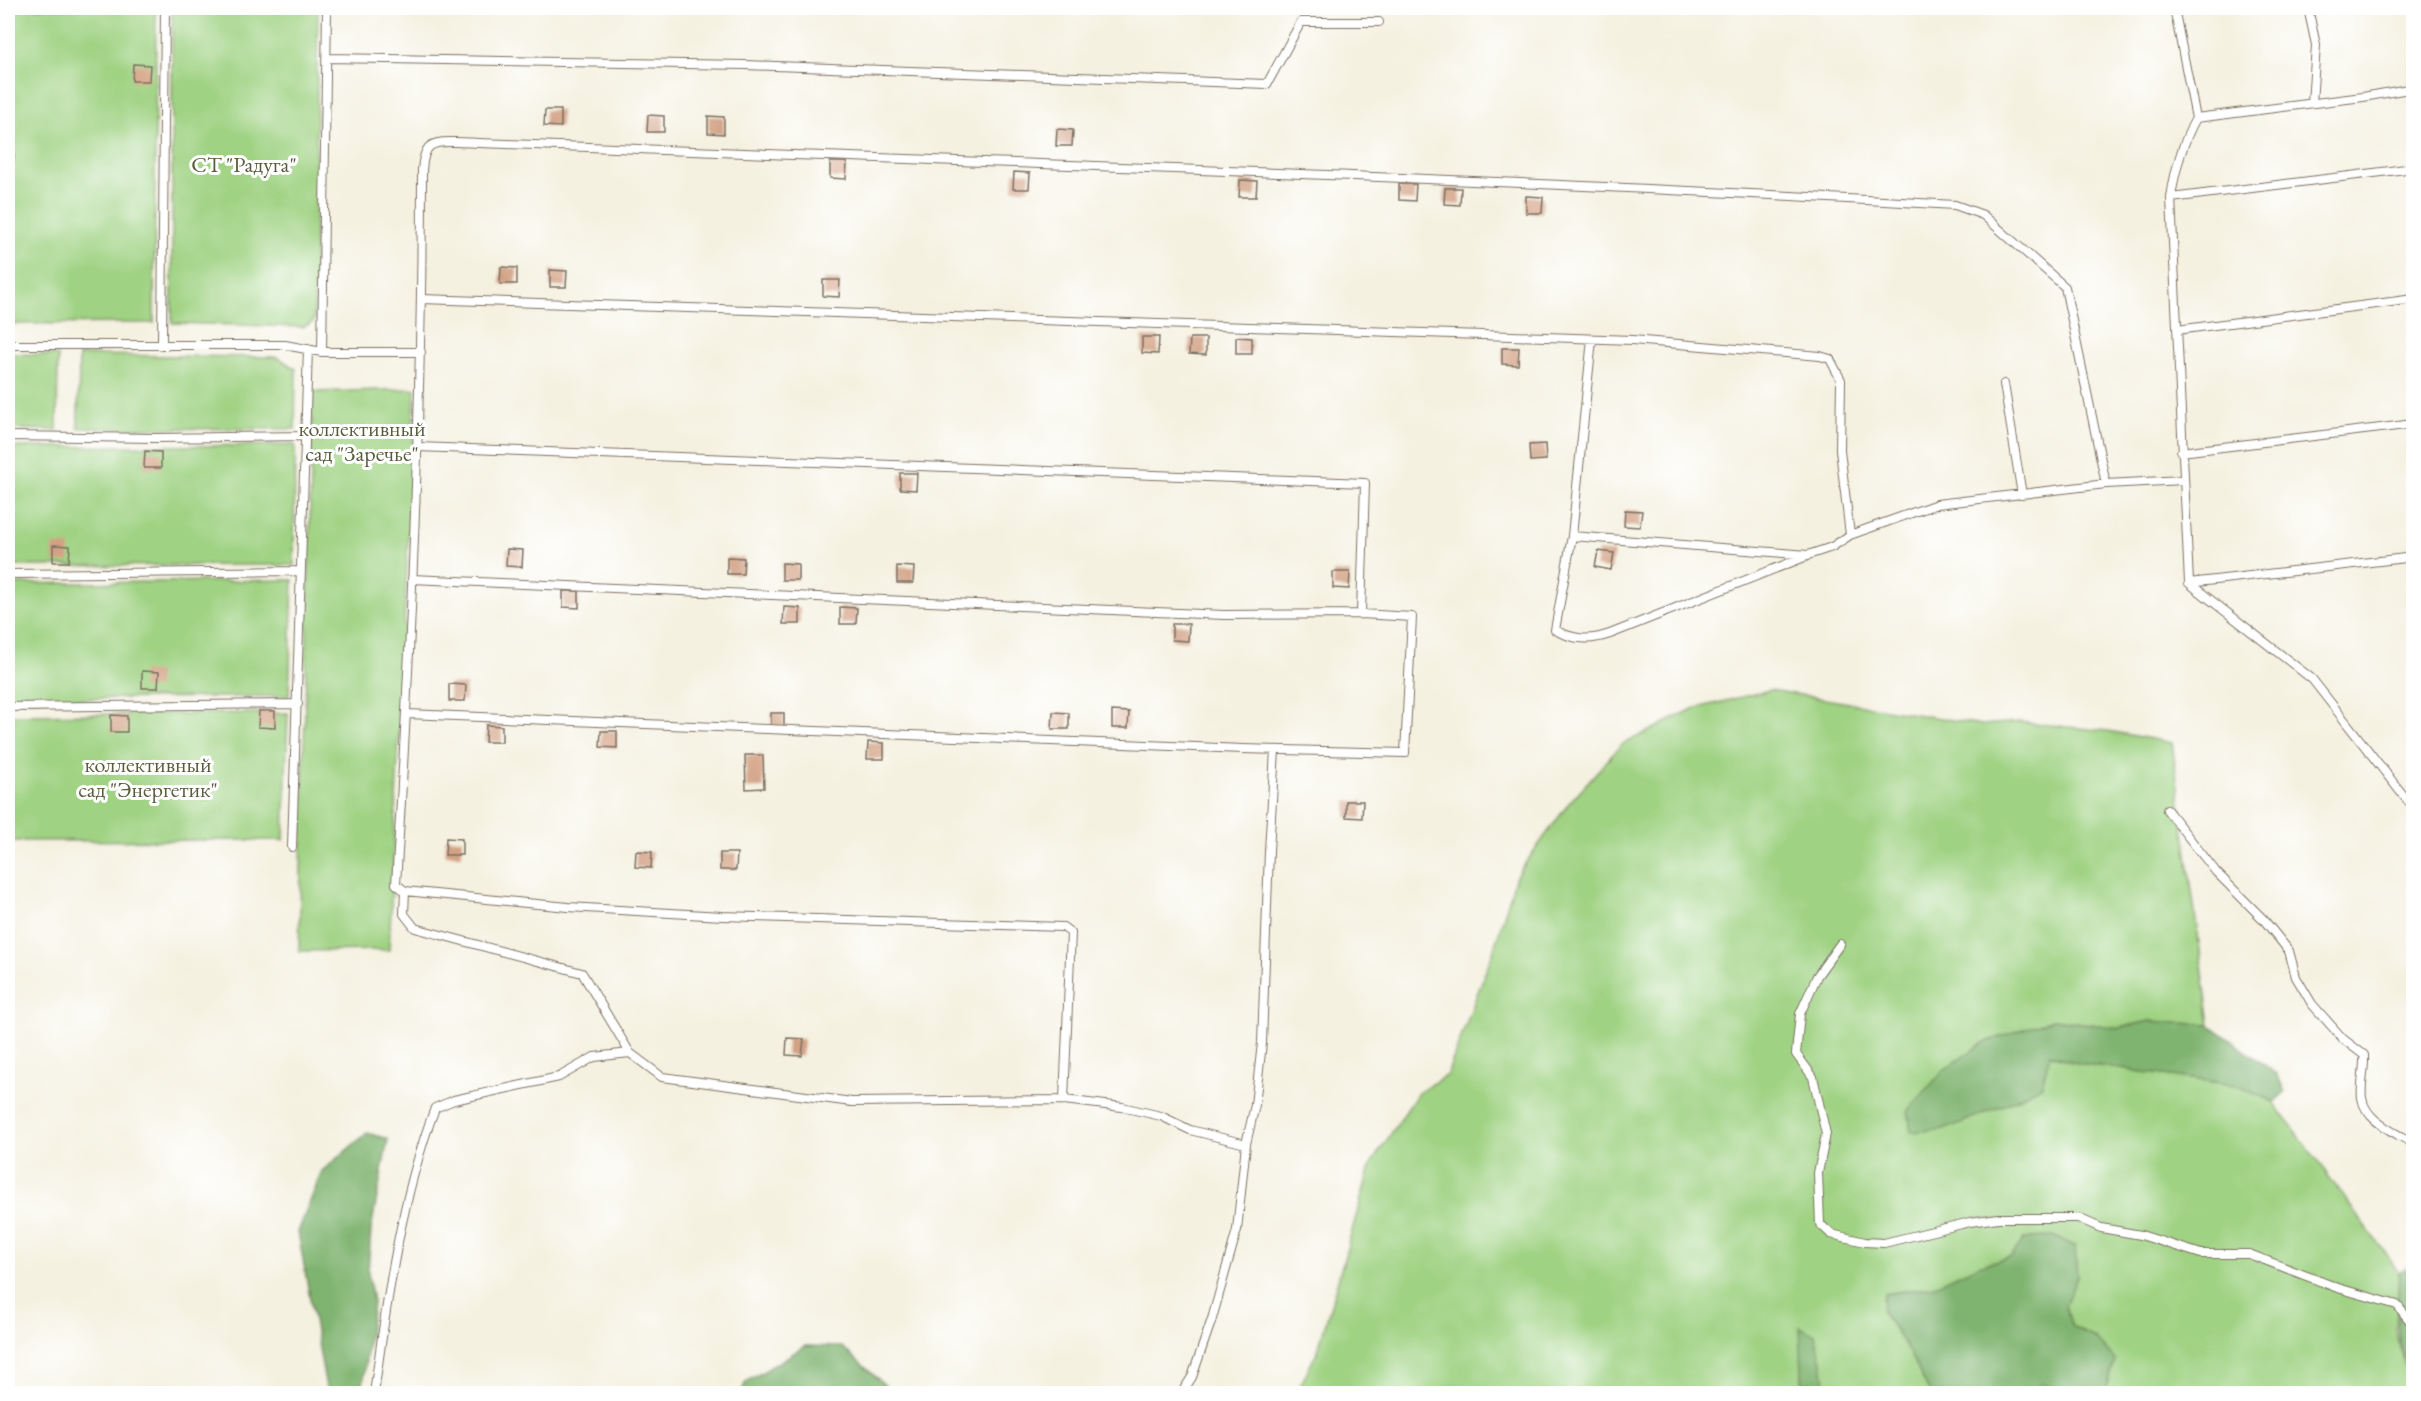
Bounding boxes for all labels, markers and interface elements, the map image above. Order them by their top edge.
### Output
park label: СТ "Радуга" [191,150,297,179]
park label: коллективный сад "Заречье" [298,414,426,468]
park label: коллективный сад "Энергетик" [78,750,218,804]

